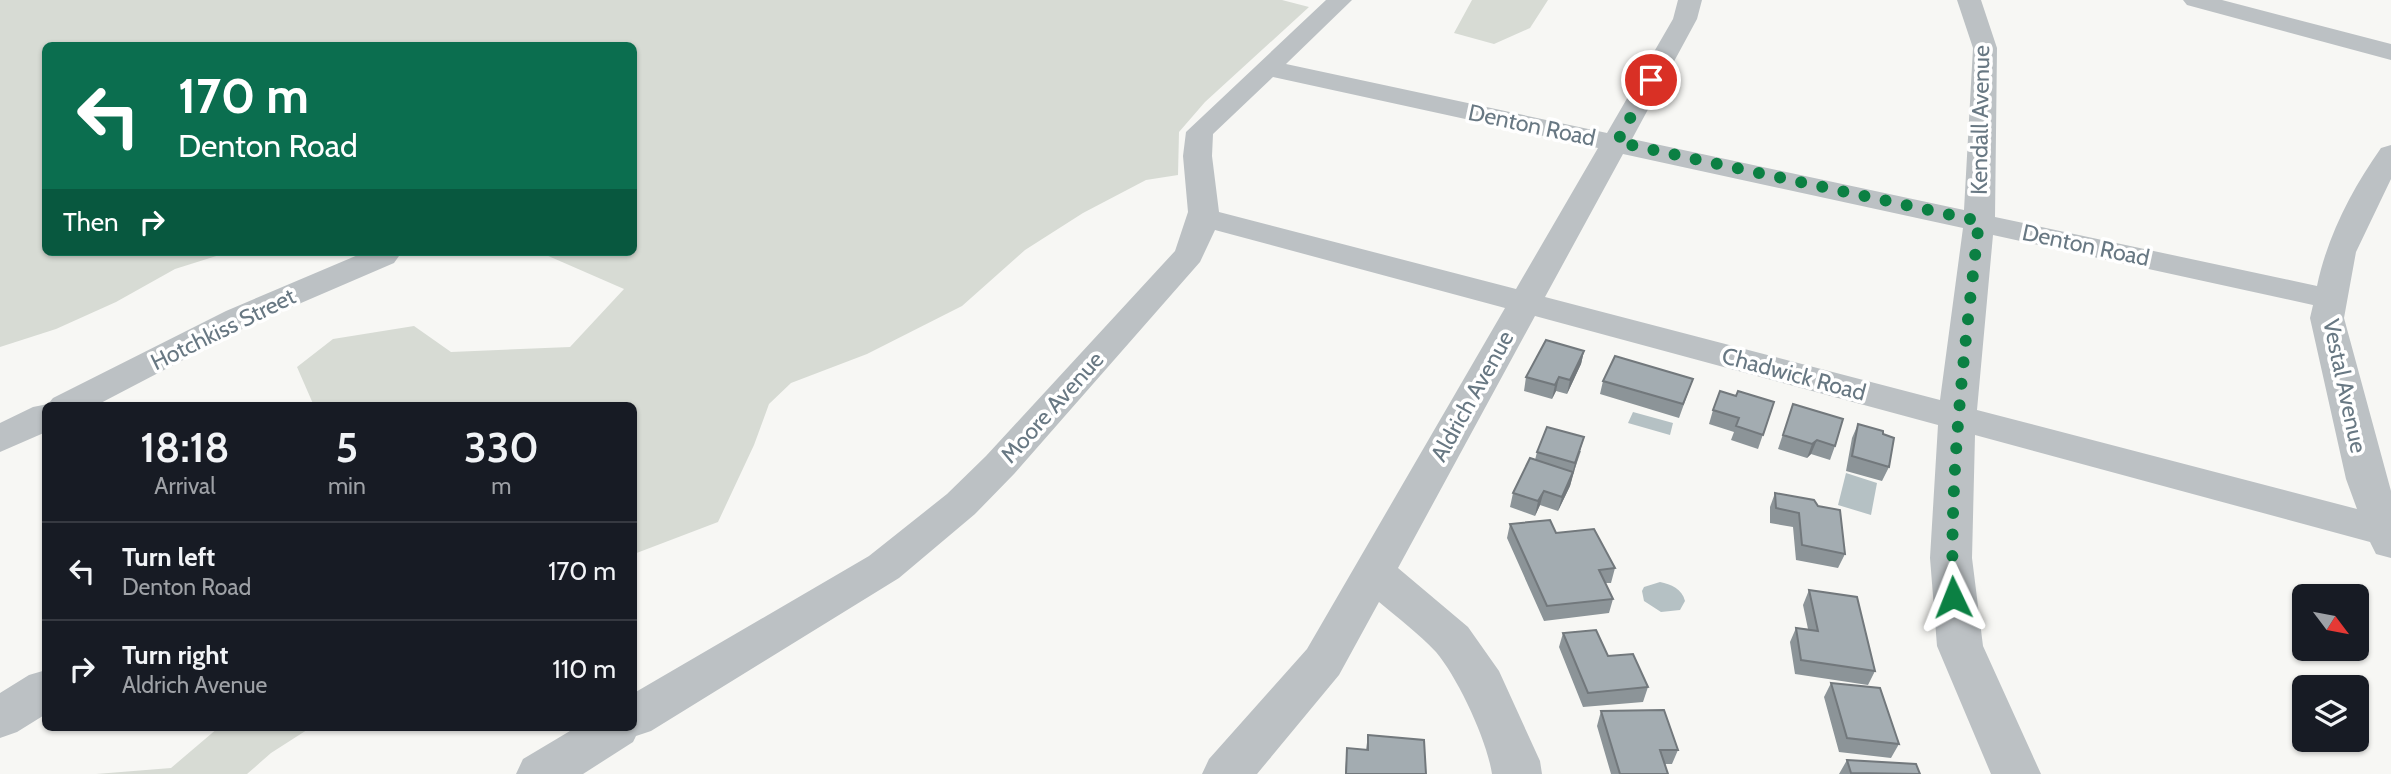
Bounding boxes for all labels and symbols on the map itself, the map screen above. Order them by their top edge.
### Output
street label: Kendall Avenue [1965,45,1995,195]
pin [1621,50,1681,110]
street label: Denton Road [1466,98,1598,152]
street label: Denton Road [2020,218,2152,272]
street label: Hotchkiss Street [146,282,300,376]
street label: Vestal Avenue [2317,316,2373,456]
street label: Aldrich Avenue [1425,326,1520,466]
street label: Chadwick Road [1719,341,1869,407]
street label: Moore Avenue [995,345,1110,469]
position arrow [1916,560,1990,634]
north arrow [2292,584,2370,662]

